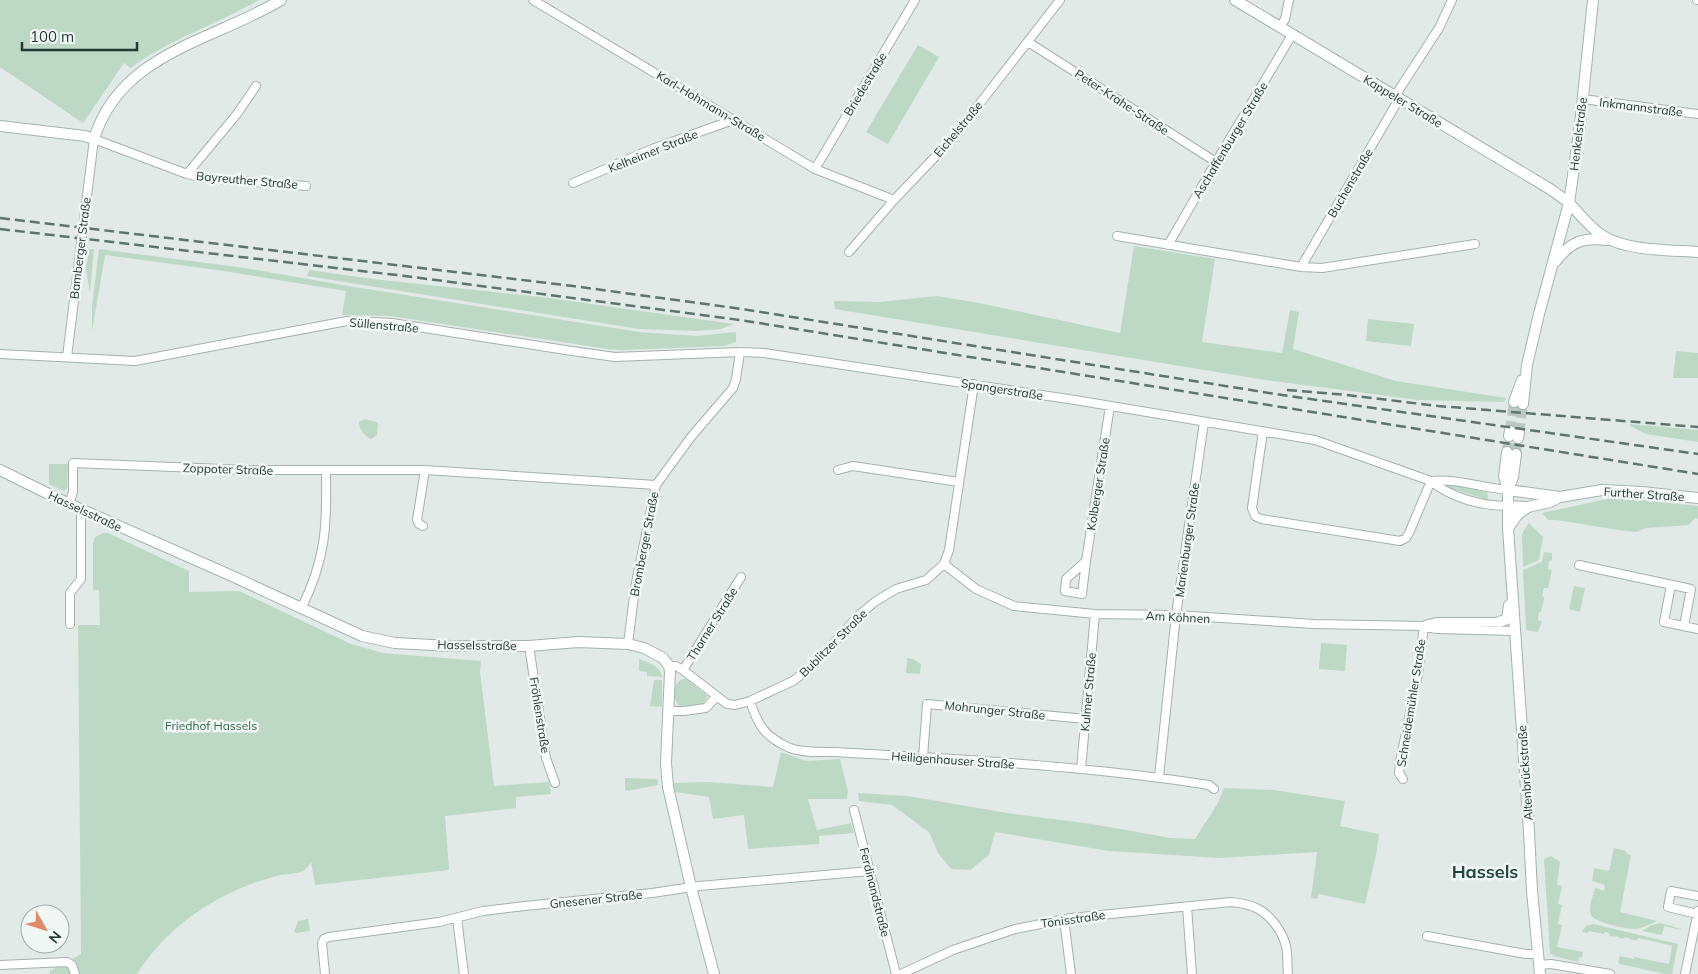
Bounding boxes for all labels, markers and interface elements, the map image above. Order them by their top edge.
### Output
scale bar [22,20,138,52]
text: 100 m [30,27,74,46]
street label: Briedestraße [840,50,890,118]
street label: Peter-Krahe-Straße [1072,66,1172,138]
street label: Karl-Hohmann-Straße [654,68,768,144]
street label: Kappeler Straße [1361,71,1445,131]
street label: Aschaffenburger Straße [1189,79,1271,201]
street label: Inkmannstraße [1598,94,1684,120]
street label: Henkelstraße [1566,96,1590,172]
street label: Eichelstraße [930,98,986,160]
street label: Kelheimer Straße [606,126,700,176]
street label: Buchenstraße [1324,146,1376,220]
street label: Bayreuther Straße [196,168,298,192]
street label: Bamberger Straße [66,196,94,300]
street label: Süllenstraße [349,315,419,335]
street label: Spangerstraße [960,375,1044,403]
street label: Kolberger Straße [1083,437,1113,531]
street label: Zoppoter Straße [183,460,273,478]
street label: Marienburger Straße [1172,482,1202,598]
street label: Further Straße [1603,484,1685,504]
street label: Hasselsstraße [46,487,124,535]
street label: Bromberger Straße [626,490,662,598]
street label: Thorner Straße [683,584,741,664]
street label: Bublitzer Straße [796,606,870,680]
street label: Am Köhnen [1145,608,1211,626]
street label: Hasselsstraße [437,637,517,653]
street label: Schneidemühler Straße [1393,638,1429,768]
street label: Kulmer Straße [1077,652,1099,732]
street label: Fröhlenstraße [527,676,553,754]
street label: Mohrunger Straße [944,697,1046,723]
park label: Friedhof Hassels [165,718,257,733]
street label: Altenbrückstraße [1514,725,1536,821]
street label: Heiligenhauser Straße [891,748,1015,772]
street label: Ferdinandstraße [857,846,893,938]
district label: Hassels [1452,860,1518,883]
street label: Gnesener Straße [549,887,643,911]
north arrow [20,904,70,954]
street label: Tönisstraße [1040,907,1106,931]
text: N [45,927,65,947]

